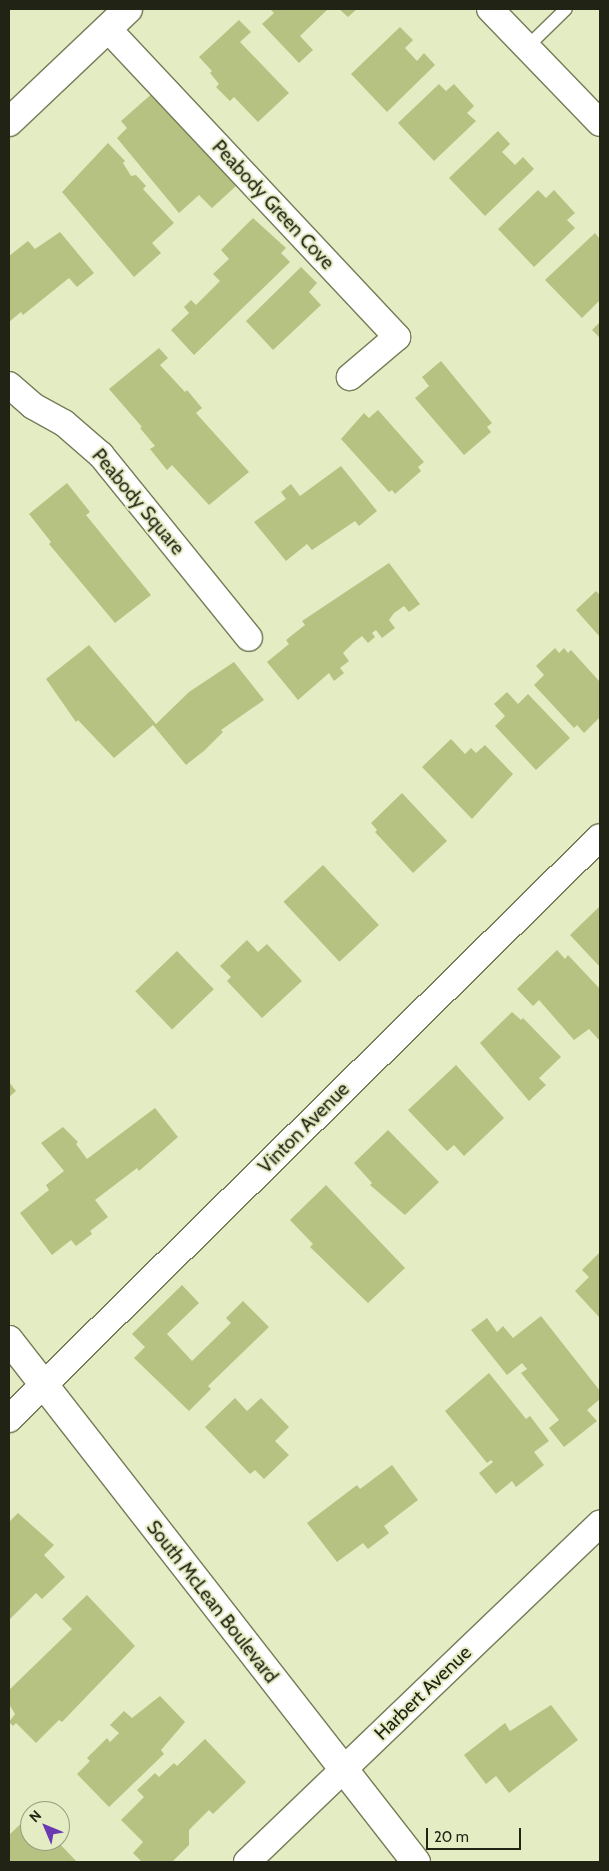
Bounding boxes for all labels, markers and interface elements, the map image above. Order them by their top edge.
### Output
street label: Peabody Green Cove [207,136,339,274]
street label: Peabody Square [87,444,189,560]
street label: Vinton Avenue [254,1078,354,1178]
street label: South McLean Boulevard [142,1516,282,1688]
street label: Harbert Avenue [370,1641,476,1745]
north arrow [20,1801,70,1851]
text: N [25,1806,45,1826]
scale bar [429,1818,524,1850]
text: 20 m [434,1828,469,1846]

